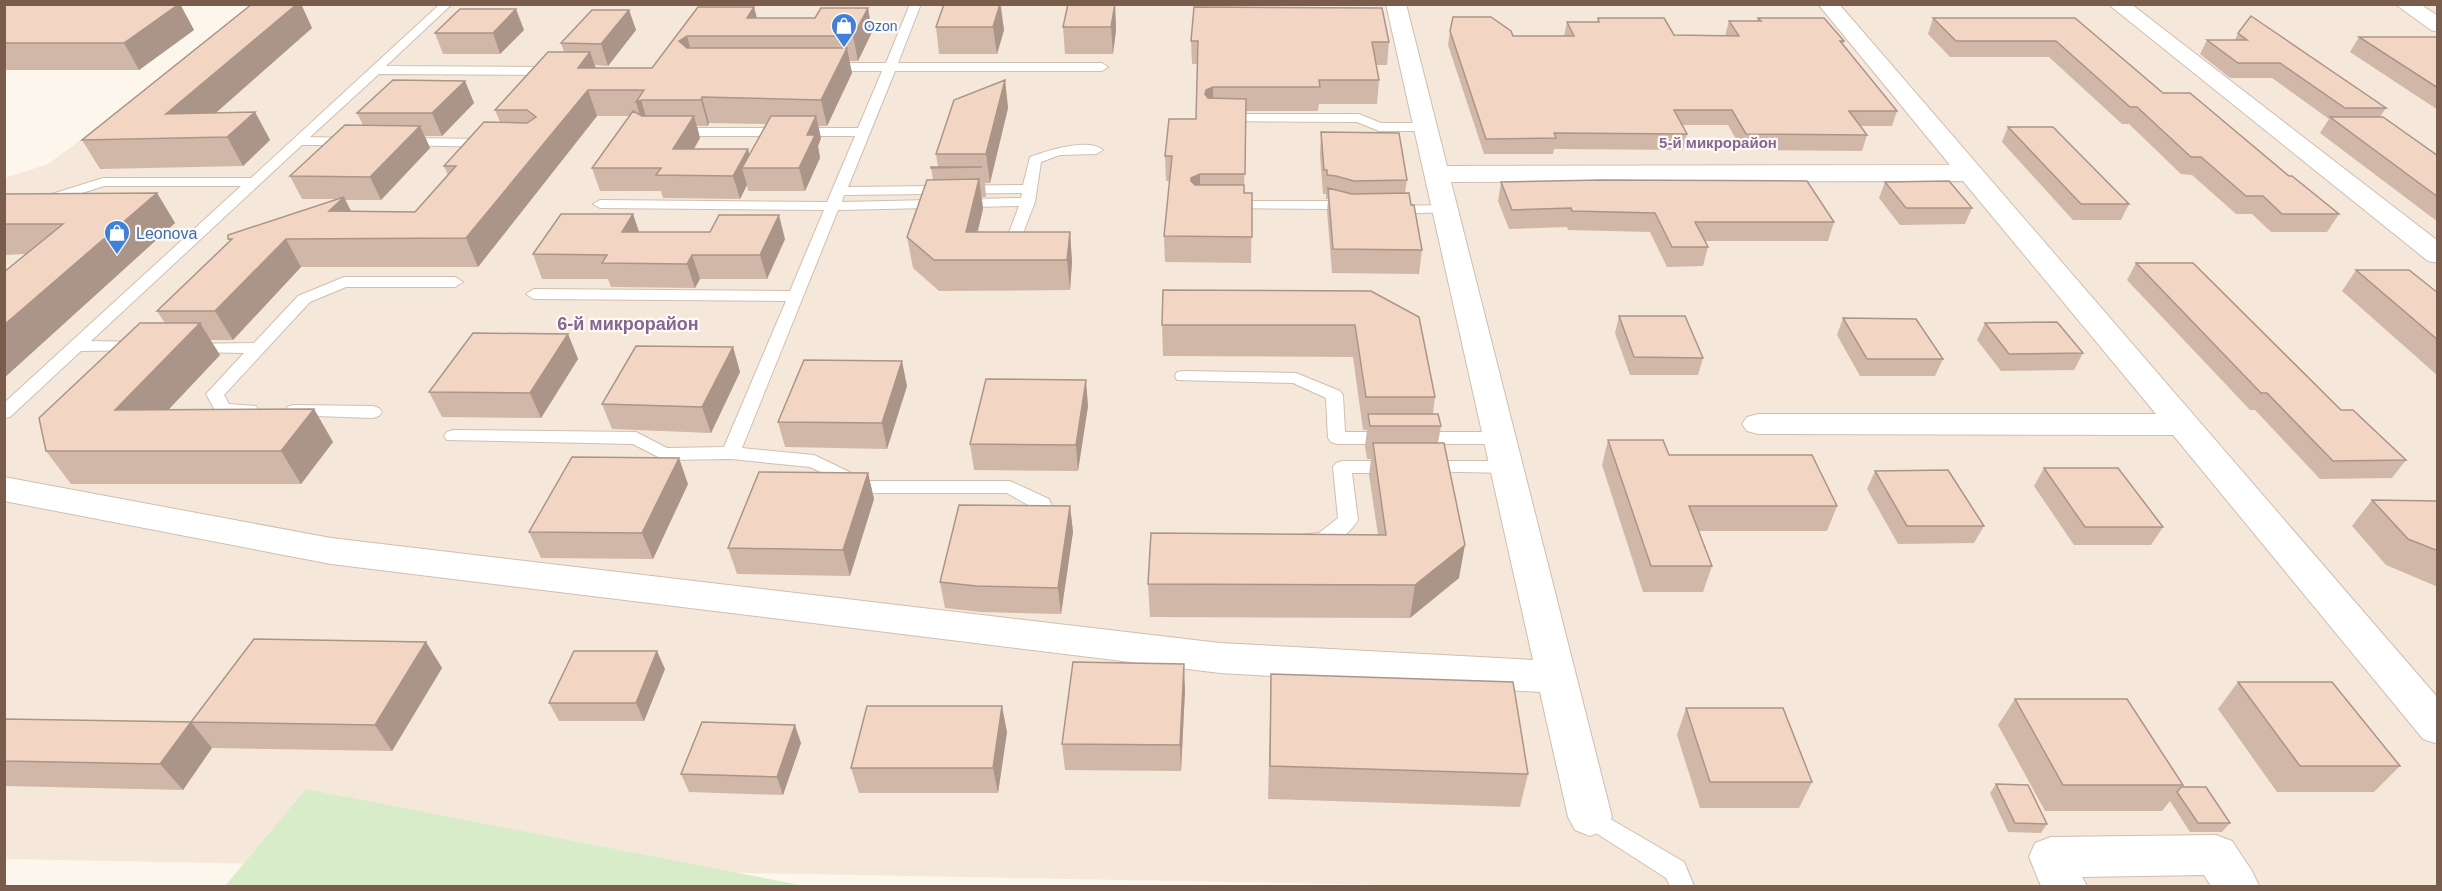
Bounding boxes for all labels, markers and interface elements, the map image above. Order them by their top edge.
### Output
shop icon: Ozon [829,11,859,49]
place label: Ozon [864,18,897,34]
district label: 5-й микрорайон [1659,134,1777,151]
shop icon: Leonova [102,218,132,256]
place label: Leonova [136,225,197,242]
district label: 6-й микрорайон [557,314,699,334]

